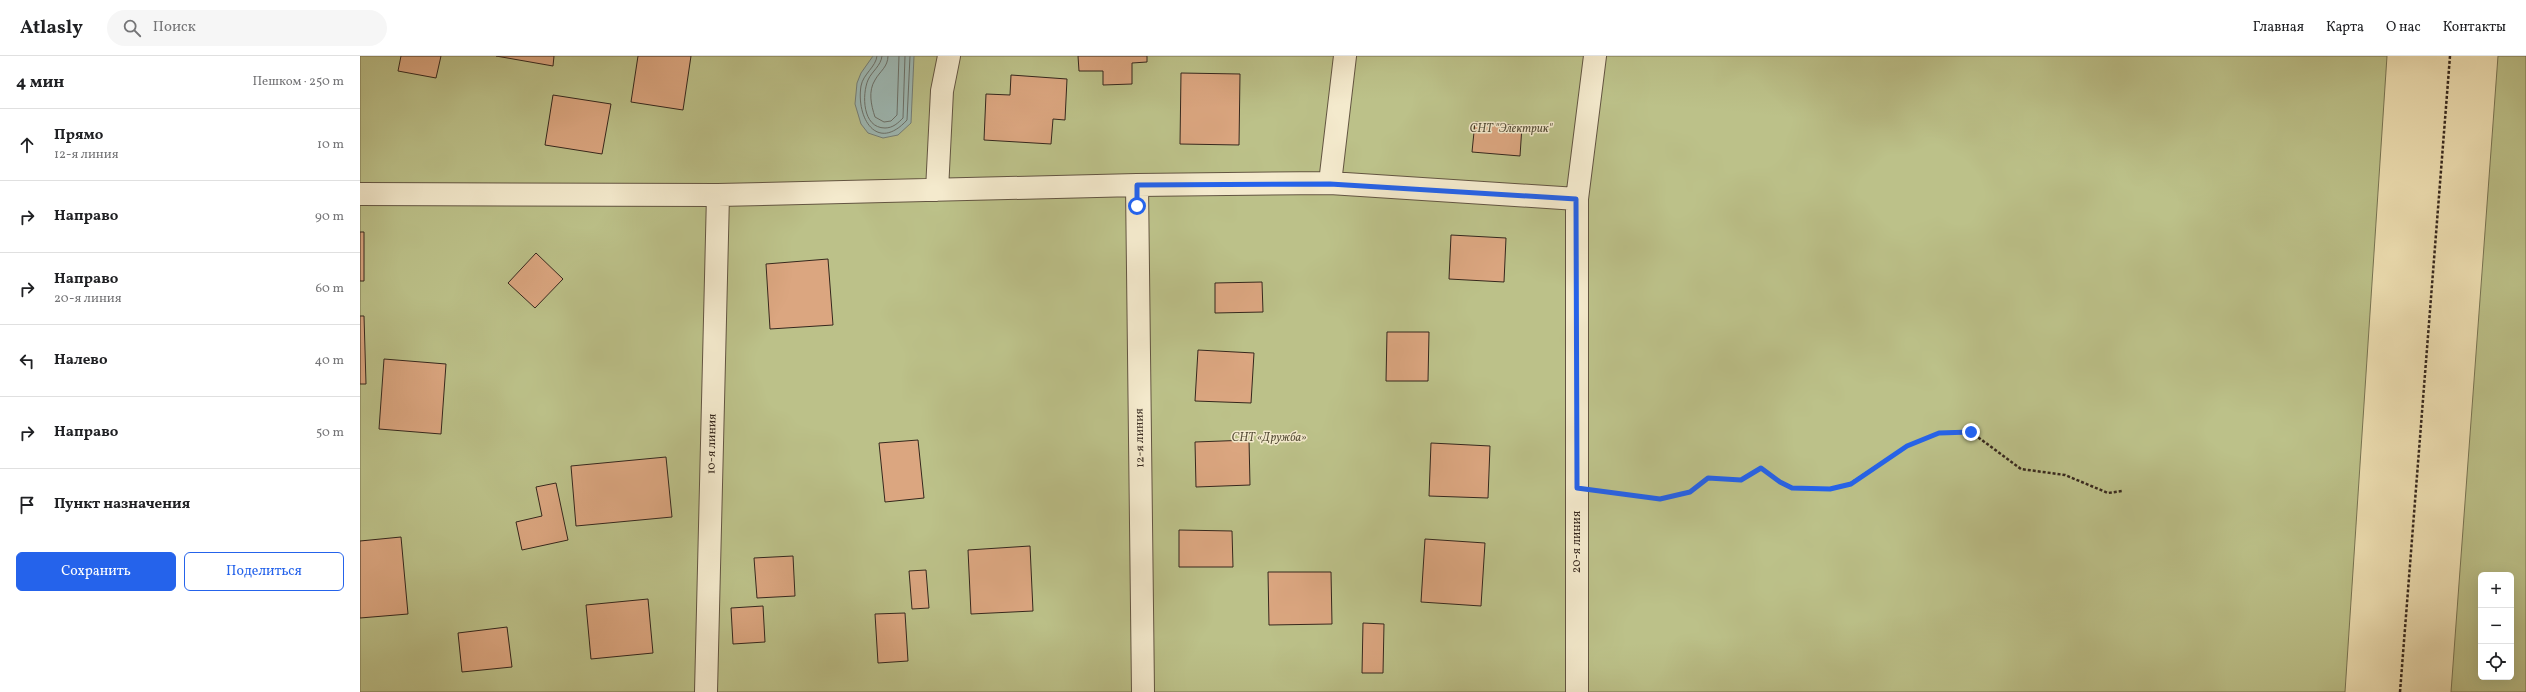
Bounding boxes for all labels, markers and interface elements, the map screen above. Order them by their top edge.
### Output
search box [107,10,387,46]
text: Atlasly [20,15,83,41]
icon: search [121,17,143,39]
text: Поиск [153,17,196,38]
text: Главная [2253,18,2304,37]
text: Карта [2326,18,2364,37]
text: О нас [2386,18,2421,37]
text: Контакты [2443,18,2506,37]
text: 4 мин [16,71,64,94]
text: Пешком · 250 m [252,73,344,91]
park label: СНТ "Электрик" [1470,121,1553,137]
text: Прямо [54,125,103,146]
icon: ahead [16,134,38,156]
text: 10 m [317,136,344,154]
text: 12-я линия [54,146,118,164]
route start [1128,197,1146,215]
icon: right [16,206,38,228]
text: Направо [54,206,118,227]
text: 90 m [315,208,344,226]
text: Направо [54,269,118,290]
icon: right [16,278,38,300]
text: 60 m [316,280,344,298]
text: 20-я линия [54,290,122,308]
icon: left [16,350,38,372]
text: Налево [54,350,108,371]
text: 40 m [315,352,344,370]
street label: 12-я линия [1131,408,1149,468]
street label: 10-я линия [703,414,721,474]
icon: right [16,422,38,444]
text: Направо [54,422,118,443]
route end [1962,423,1980,441]
text: 50 m [316,424,344,442]
park label: СНТ «Дружба» [1232,430,1306,446]
icon: arrive [16,494,38,516]
text: Пункт назначения [54,494,190,515]
street label: 20-я линия [1569,511,1585,573]
button: Сохранить [16,552,176,591]
button: Поделиться [184,552,344,591]
map controls [2478,572,2514,680]
button: + [2478,572,2514,608]
button: − [2478,608,2514,644]
button: locate [2478,644,2514,680]

